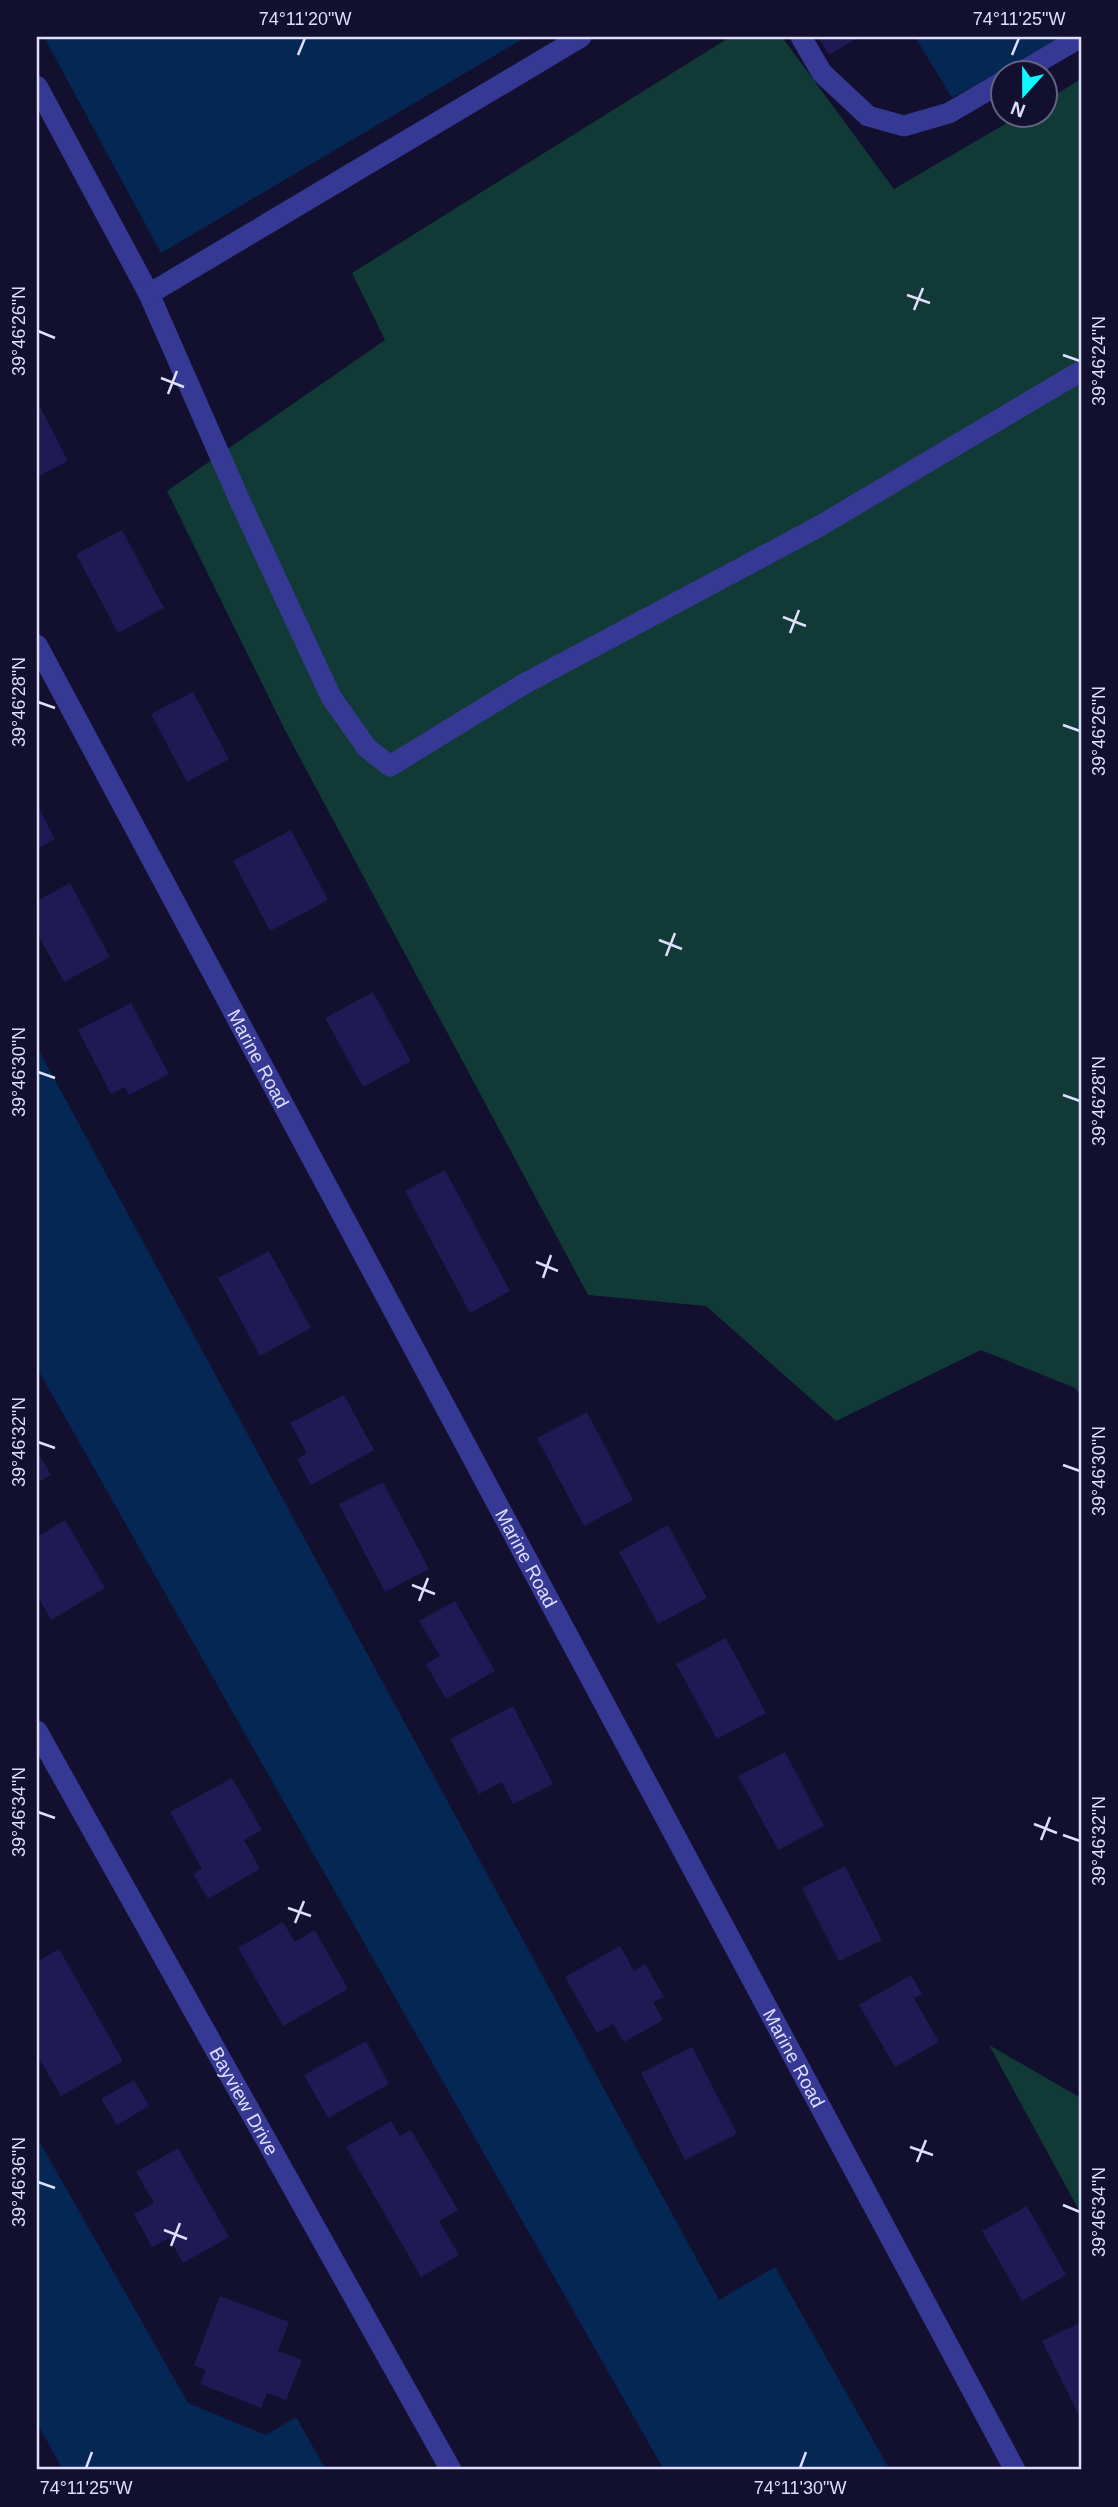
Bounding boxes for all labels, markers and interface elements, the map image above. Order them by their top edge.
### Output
text: 74°11'20"W [259,9,351,29]
text: 74°11'25"W [973,9,1065,29]
north arrow [988,60,1058,130]
text: N [1008,97,1028,122]
text: 39°46'26"N [9,286,29,376]
text: 39°46'24"N [1089,316,1109,406]
text: 39°46'28"N [9,657,29,747]
text: 39°46'26"N [1089,686,1109,776]
street label: Marine Road [224,1005,293,1111]
text: 39°46'30"N [9,1027,29,1117]
text: 39°46'28"N [1089,1056,1109,1146]
text: 39°46'32"N [9,1397,29,1487]
text: 39°46'30"N [1089,1426,1109,1516]
street label: Marine Road [491,1505,561,1611]
text: 39°46'34"N [9,1767,29,1857]
text: 39°46'32"N [1089,1796,1109,1886]
street label: Marine Road [759,2005,829,2111]
street label: Bayview Drive [206,2043,283,2159]
text: 39°46'36"N [9,2137,29,2227]
text: 39°46'34"N [1089,2167,1109,2257]
text: 74°11'25"W [40,2478,132,2498]
text: 74°11'30"W [754,2478,846,2498]

